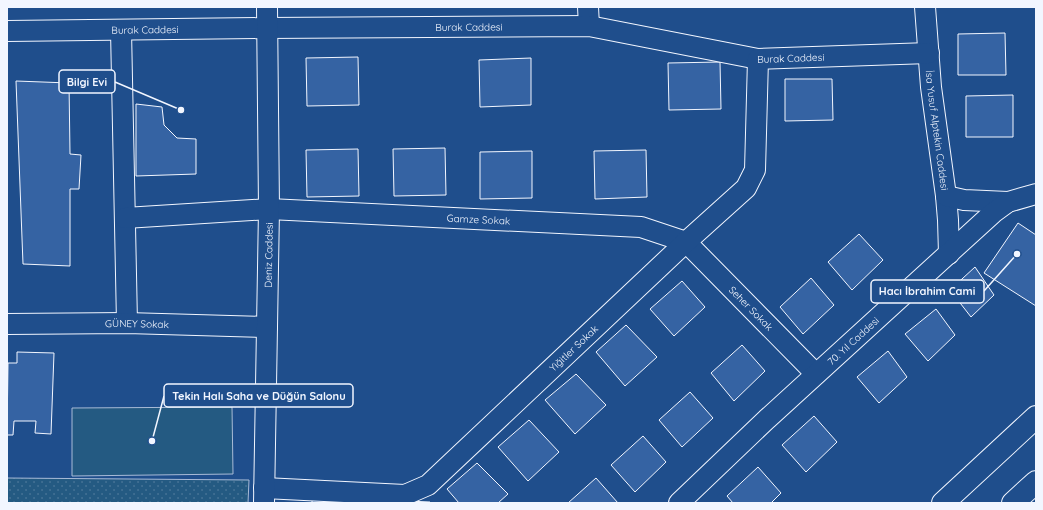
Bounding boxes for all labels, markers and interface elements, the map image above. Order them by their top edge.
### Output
street label: Burak Caddesi [435,21,503,34]
street label: Burak Caddesi [111,23,179,37]
street label: Burak Caddesi [757,51,825,66]
callout: Bilgi Evi [59,70,115,93]
street label: İsa Yusuf Alptekin Caddesi [923,70,951,191]
text: Bilgi Evi [67,75,107,89]
street label: Gamze Sokak [446,212,511,228]
street label: Deniz Caddesi [262,222,276,288]
callout: Hacı İbrahim Cami [871,280,984,303]
street label: Seher Sokak [726,283,776,334]
text: Hacı İbrahim Cami [879,284,975,298]
street label: 70. Yıl Caddesi [825,314,882,368]
street label: GÜNEY Sokak [105,317,169,331]
street label: Yiğitler Sokak [547,322,601,375]
callout: Tekin Halı Saha ve Düğün Salonu [164,384,353,407]
text: Tekin Halı Saha ve Düğün Salonu [172,389,346,403]

